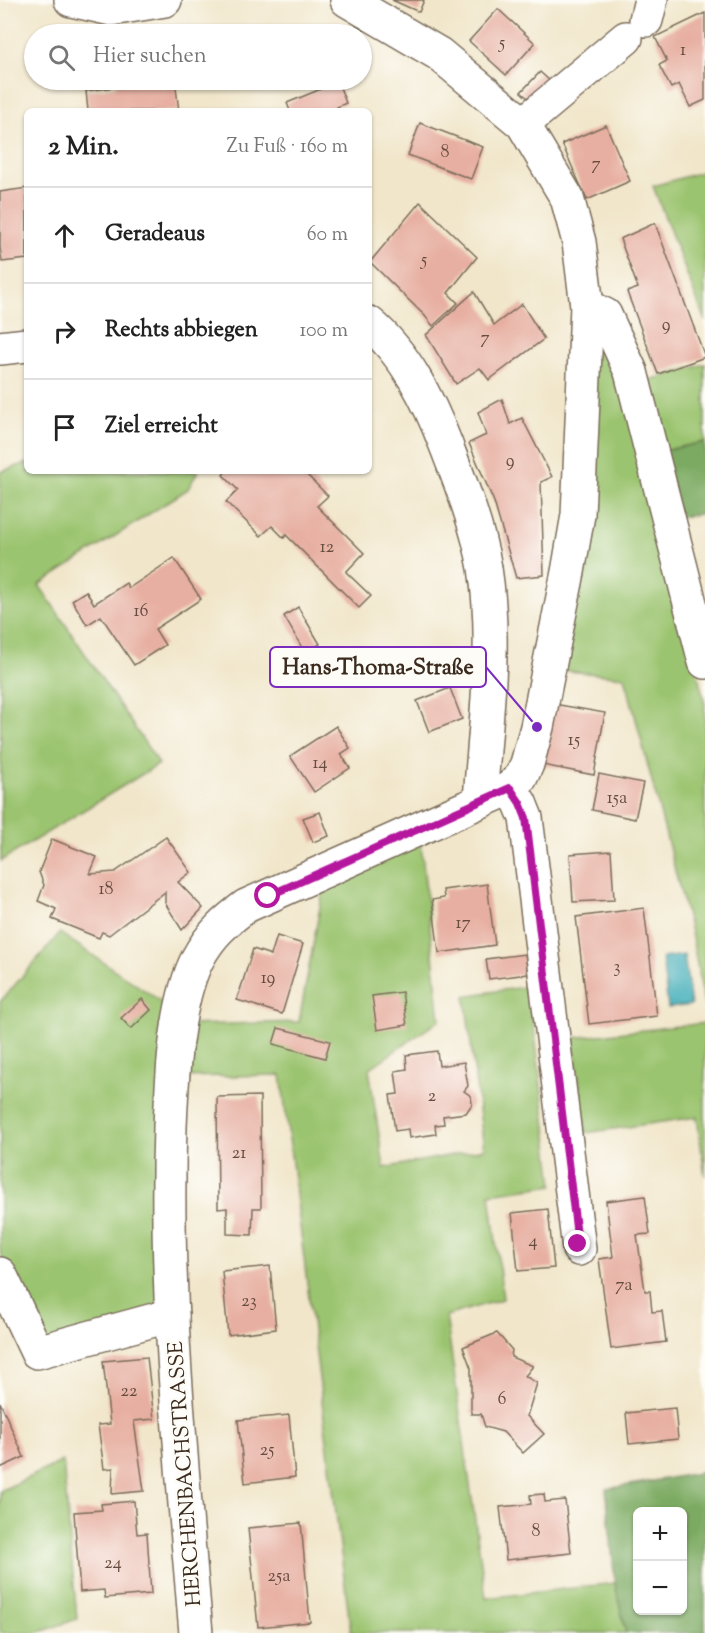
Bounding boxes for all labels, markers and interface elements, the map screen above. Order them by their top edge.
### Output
search box [24,24,372,90]
house number: 5 [498,31,505,57]
house number: 1 [680,38,686,64]
icon: search [45,41,78,74]
text: Hier suchen [93,41,207,73]
text: 2 Min. [48,129,119,166]
text: Zu Fuß · 160 m [226,133,348,162]
house number: 8 [441,140,450,166]
house number: 7 [591,152,601,178]
icon: ahead [48,219,81,252]
text: Geradeaus [105,219,205,251]
text: 60 m [307,221,348,250]
house number: 5 [420,248,427,274]
house number: 9 [662,313,671,339]
icon: right [48,315,81,348]
text: Rechts abbiegen [105,315,258,347]
text: 100 m [299,317,348,346]
house number: 7 [480,326,490,352]
icon: arrive [48,411,81,444]
text: Ziel erreicht [105,411,218,443]
house number: 9 [506,449,515,475]
house number: 12 [320,535,335,561]
house number: 16 [133,599,149,625]
callout: Hans-Thoma-Straße [270,647,486,687]
text: Hans-Thoma-Straße [282,653,474,685]
house number: 15 [568,728,580,754]
house number: 14 [312,751,328,777]
house number: 15a [607,786,627,812]
house number: 18 [98,877,114,903]
route start [254,882,280,908]
house number: 17 [455,911,471,937]
house number: 3 [613,955,621,981]
house number: 19 [261,966,276,992]
house number: 2 [428,1084,437,1110]
house number: 21 [232,1141,246,1167]
house number: 4 [528,1229,538,1255]
route end [564,1230,590,1256]
house number: 7a [615,1273,633,1299]
house number: 23 [241,1289,257,1315]
street label: HERCHENBACHSTRASSE [162,1340,210,1607]
house number: 22 [121,1379,138,1405]
house number: 6 [498,1387,507,1413]
house number: 25 [260,1438,274,1464]
map controls [633,1507,687,1615]
button: + [633,1507,687,1561]
house number: 8 [532,1519,541,1545]
house number: 24 [104,1551,122,1577]
button: − [633,1561,687,1615]
house number: 25a [268,1564,290,1590]

